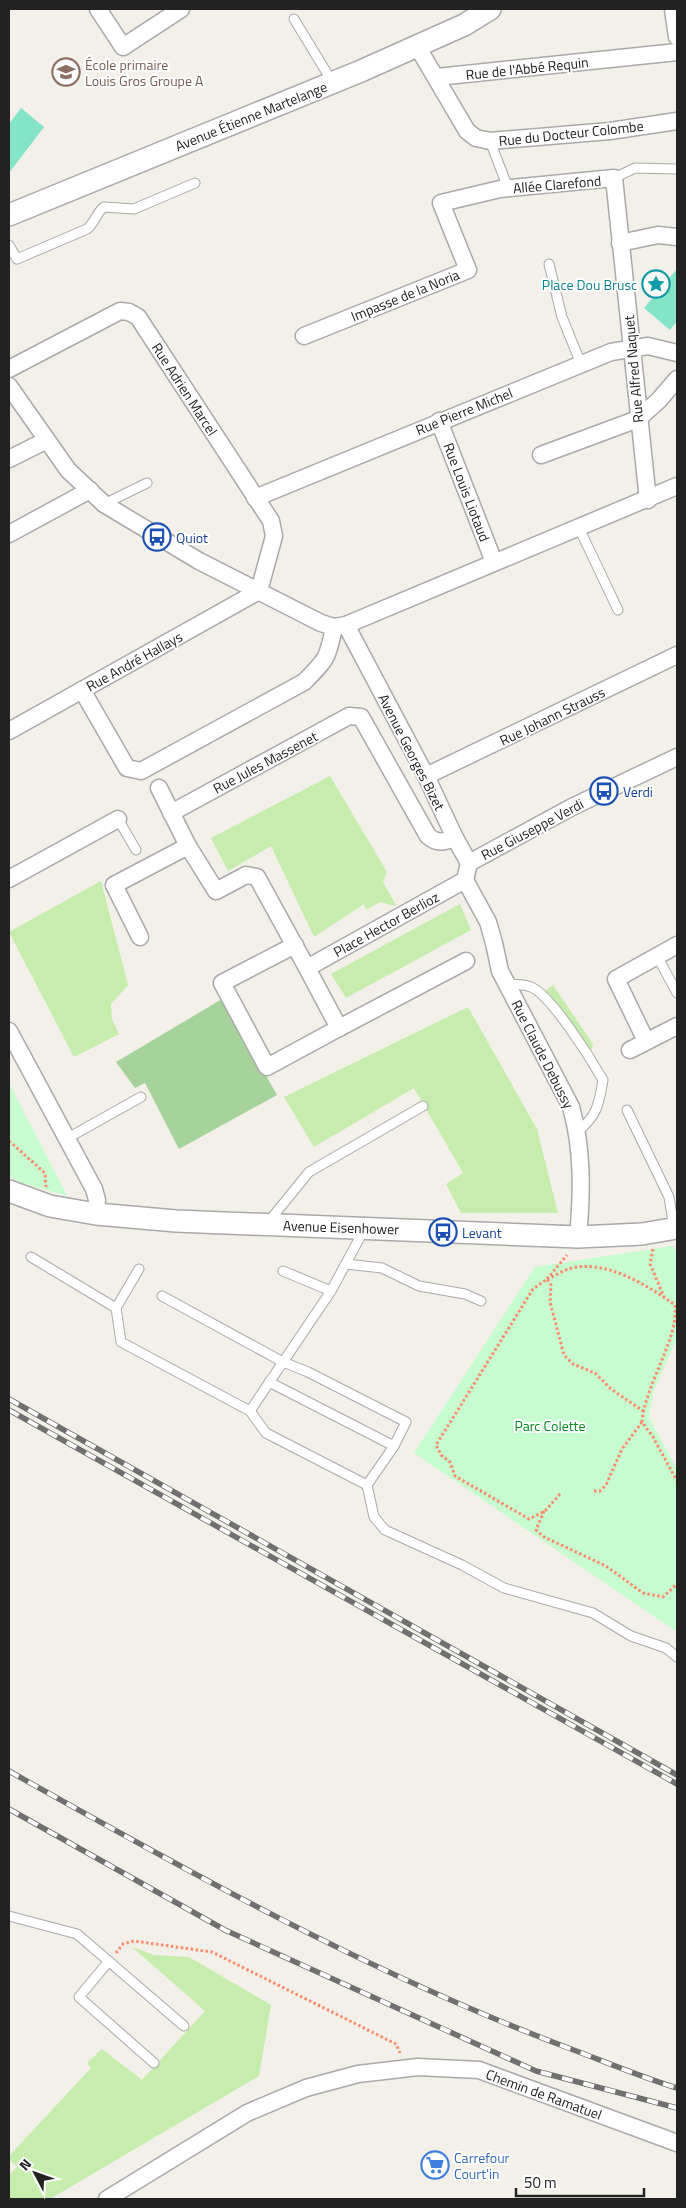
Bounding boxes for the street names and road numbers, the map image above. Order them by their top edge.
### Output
street label: Rue de l'Abbé Requin [465,51,589,85]
street label: Avenue Étienne Martelange [172,76,330,156]
street label: Rue du Docteur Colombe [498,115,644,151]
street label: Allée Clarefond [512,170,602,198]
street label: Impasse de la Noria [348,264,462,326]
street label: Rue Alfred Naquet [618,314,648,424]
street label: Rue Adrien Marcel [147,338,223,440]
street label: Rue Pierre Michel [412,382,516,440]
street label: Rue Louis Liotaud [439,440,495,544]
street label: Rue André Hallays [82,626,186,696]
street label: Rue Johann Strauss [496,681,608,751]
street label: Avenue Georges Bizet [373,690,451,814]
street label: Rue Jules Massenet [209,725,321,798]
street label: Rue Giuseppe Verdi [477,793,587,865]
street label: Place Hector Berlioz [329,886,443,962]
street label: Rue Claude Debussy [506,996,580,1112]
street label: Avenue Eisenhower [283,1214,400,1240]
street label: Chemin de Ramatuel [483,2063,605,2125]

